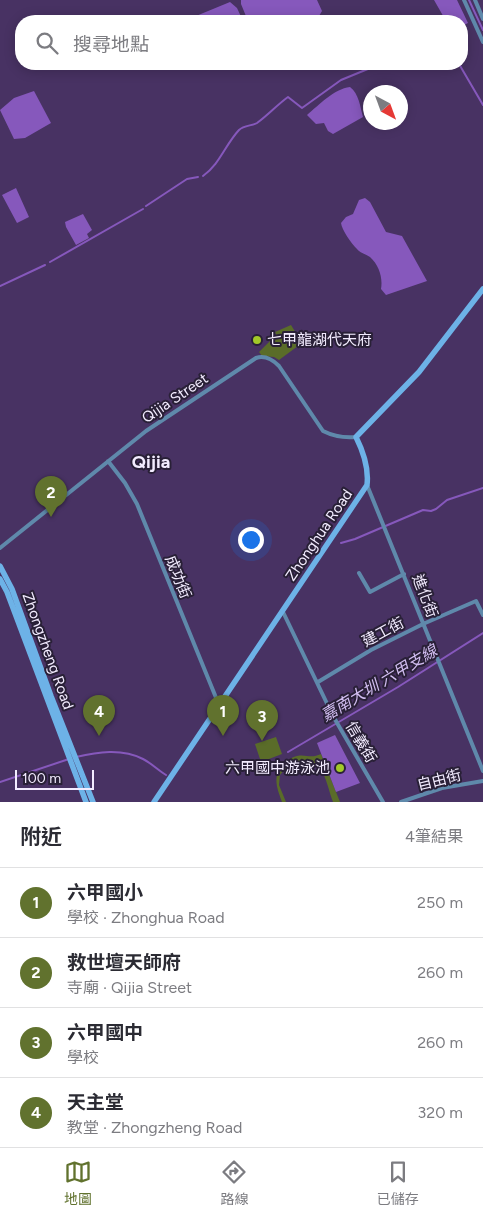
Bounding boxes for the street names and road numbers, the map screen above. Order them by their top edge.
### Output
street label: Qijia Street [138,369,212,427]
street label: Zhonghua Road [282,486,356,584]
street label: 成功街 [161,553,195,601]
street label: 進化街 [409,572,441,620]
street label: Zhongzheng Road [18,590,78,712]
street label: 建工街 [359,613,407,651]
street label: 信義街 [342,718,380,766]
street label: 自由街 [415,766,463,794]

